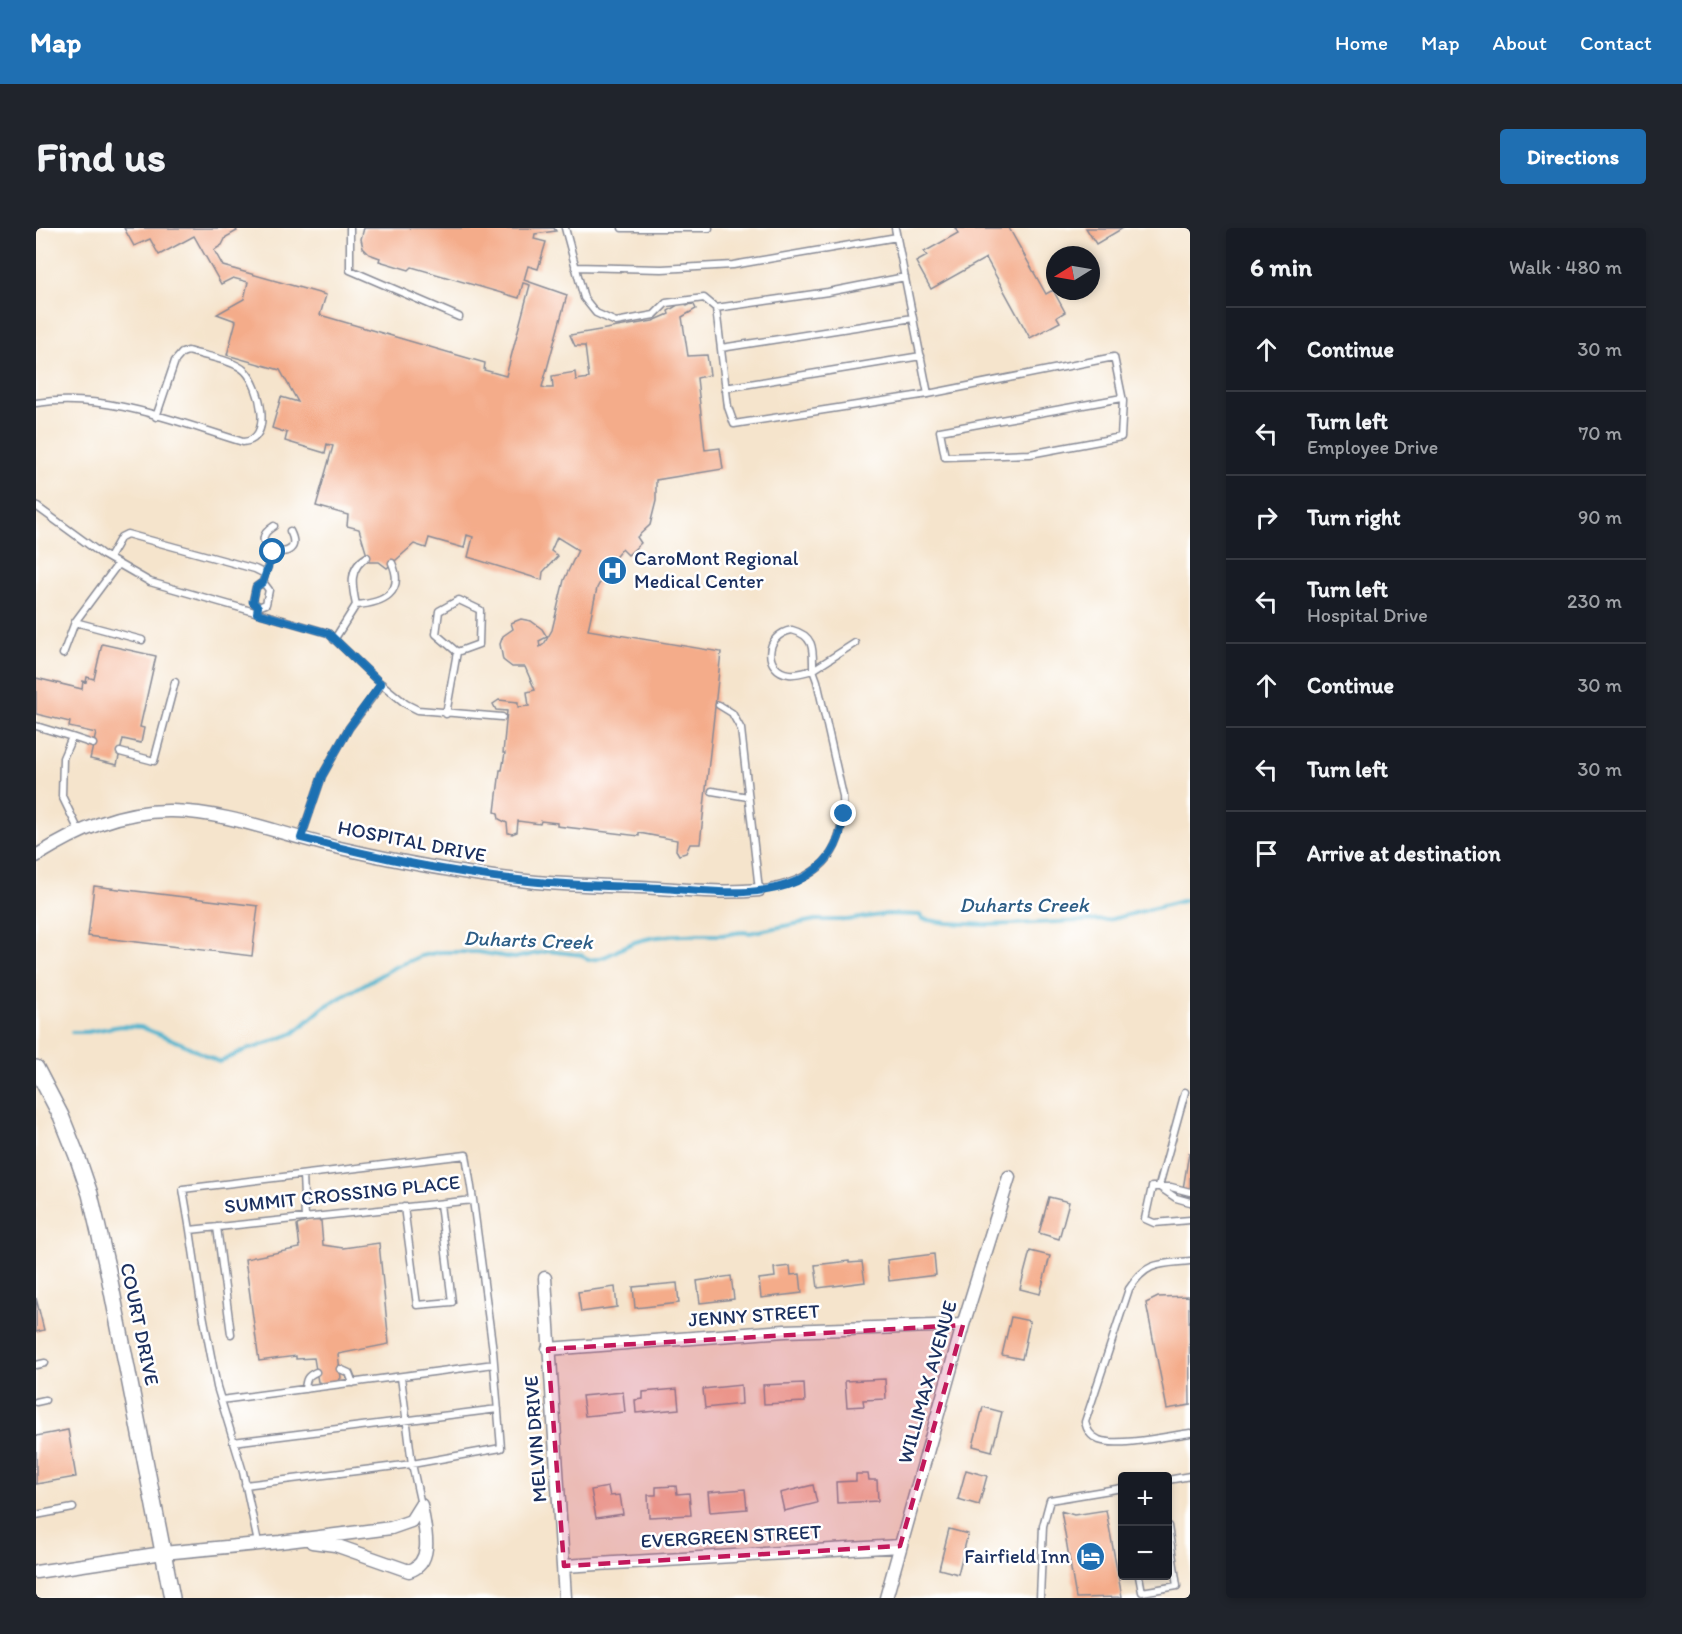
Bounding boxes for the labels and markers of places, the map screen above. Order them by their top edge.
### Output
place label: CaroMont Regional Medical Center [634,546,799,593]
hospital icon: CaroMont Regional Medical Center [597,554,629,586]
hotel icon: Fairfield Inn [1075,1540,1107,1572]
place label: Fairfield Inn [964,1544,1070,1568]

